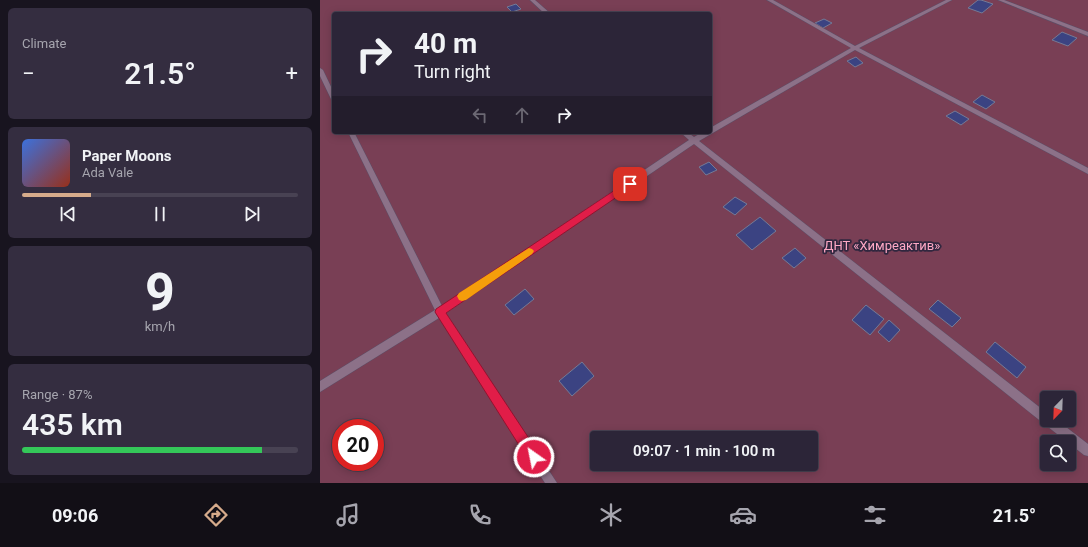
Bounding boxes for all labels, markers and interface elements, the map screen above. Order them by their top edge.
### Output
text: 40 m [414,27,477,60]
icon: right [348,28,400,80]
text: Climate [22,36,66,51]
text: 21.5° [124,56,196,91]
text: − [22,61,35,86]
text: + [286,61,298,86]
text: Turn right [414,61,491,82]
icon: left [469,104,491,126]
icon: ahead [511,104,533,126]
icon: right [553,104,575,126]
text: Paper Moons [82,147,172,165]
text: Ada Vale [82,165,133,180]
pin [613,167,647,201]
icon: arrive [619,173,641,195]
icon: previous [57,203,79,225]
icon: pause [149,203,171,225]
icon: next [241,203,263,225]
park label: ДНТ «Химреактив» [824,238,940,253]
text: 9 [145,262,175,323]
text: km/h [145,319,175,334]
text: Range · 87% [22,387,92,402]
north arrow [1040,391,1076,427]
map controls [1040,391,1076,471]
text: 435 km [22,407,123,442]
speed limit sign: 20 [332,419,384,471]
button: search [1040,435,1076,471]
position arrow [513,436,555,478]
text: 09:07 · 1 min · 100 m [633,442,775,460]
icon: directions [202,501,230,529]
icon: music [334,501,362,529]
icon: phone [466,501,494,529]
icon: climate [597,501,625,529]
icon: car [729,501,757,529]
icon: filters [861,501,889,529]
text: 09:06 [52,505,98,526]
text: 21.5° [993,505,1036,526]

